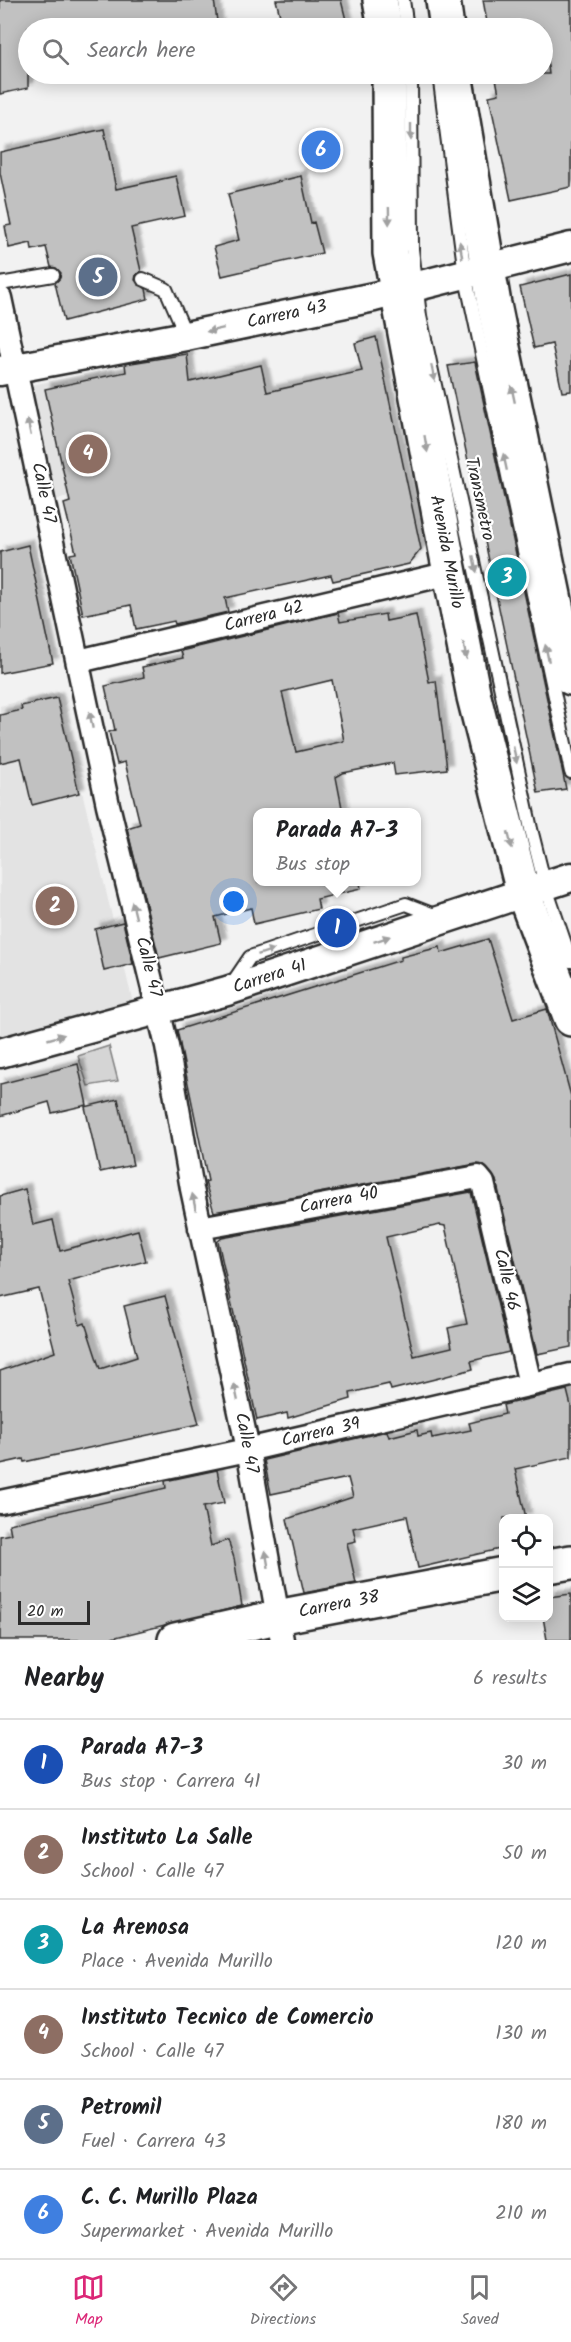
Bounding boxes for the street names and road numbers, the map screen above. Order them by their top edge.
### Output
street label: Carrera 43 [244,292,330,338]
street label: Transmetro [456,455,502,543]
street label: Calle 47 [22,460,64,527]
street label: Avenida Murillo [421,493,471,611]
street label: Carrera 42 [221,593,307,641]
street label: Calle 47 [126,934,170,1001]
street label: Carrera 41 [229,951,311,1003]
street label: Carrera 40 [297,1179,381,1223]
street label: Calle 46 [485,1246,527,1314]
street label: Calle 47 [226,1410,266,1477]
street label: Carrera 39 [279,1410,363,1456]
street label: Carrera 38 [296,1583,382,1627]

